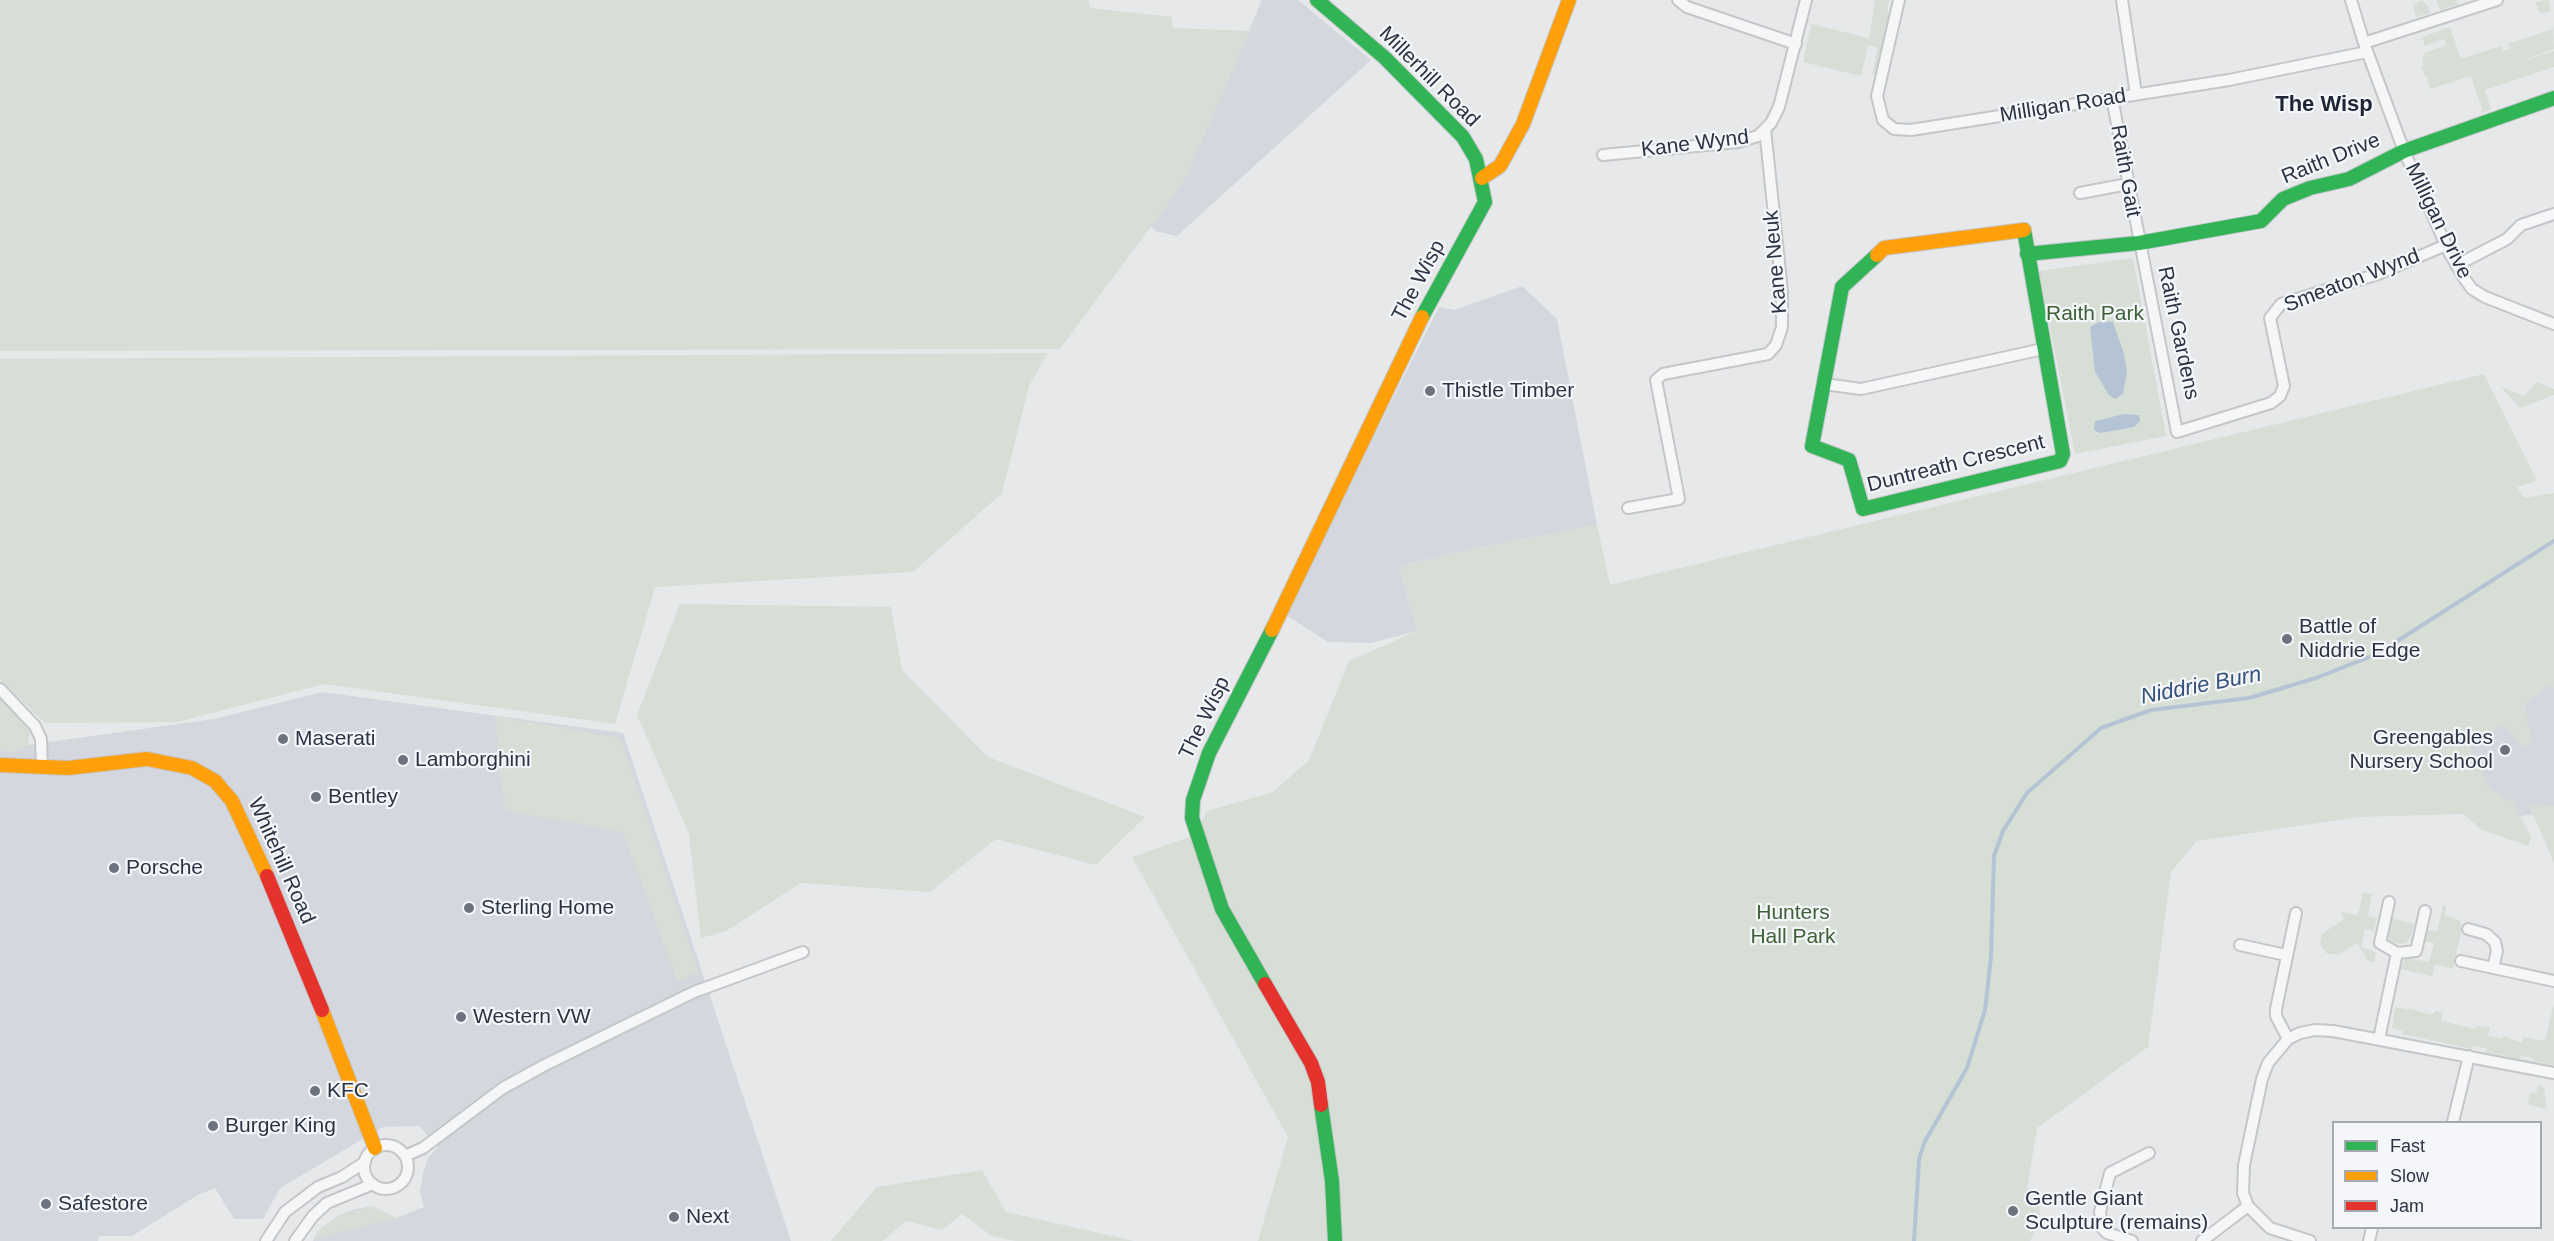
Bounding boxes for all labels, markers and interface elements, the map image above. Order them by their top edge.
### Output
street label: Millerhill Road [1373,21,1485,133]
street label: Milligan Road [1998,84,2128,128]
district label: The Wisp [2275,92,2373,118]
street label: Raith Gait [2104,123,2146,219]
street label: Kane Wynd [1640,125,1750,163]
street label: Raith Drive [2278,128,2384,190]
street label: Milligan Drive [2399,159,2477,283]
street label: Kane Neuk [1759,209,1793,315]
street label: The Wisp [1387,236,1451,326]
street label: Smeaton Wynd [2281,244,2423,318]
street label: Raith Gardens [2152,264,2204,402]
park label: Raith Park [2046,301,2144,327]
place label: Thistle Timber [1442,378,1574,404]
marker: Thistle Timber [1423,384,1437,398]
street label: Duntreath Crescent [1865,430,2047,498]
place label: Battle of Niddrie Edge [2299,614,2420,664]
marker: Battle of Niddrie Edge [2280,632,2294,646]
water label: Niddrie Burn [2138,661,2264,711]
street label: The Wisp [1174,673,1236,763]
place label: Greengables Nursery School [2349,725,2493,775]
place label: Maserati [295,726,376,752]
marker: Maserati [276,732,290,746]
marker: Greengables Nursery School [2498,743,2512,757]
place label: Lamborghini [415,747,531,773]
marker: Lamborghini [396,753,410,767]
place label: Bentley [328,784,398,810]
marker: Bentley [309,790,323,804]
street label: Whitehill Road [242,794,320,928]
place label: Porsche [126,855,203,881]
marker: Porsche [107,861,121,875]
place label: Sterling Home [481,895,614,921]
park label: Hunters Hall Park [1750,900,1836,950]
marker: Sterling Home [462,901,476,915]
place label: Western VW [473,1004,590,1030]
marker: Western VW [454,1010,468,1024]
place label: KFC [327,1078,369,1104]
marker: KFC [308,1084,322,1098]
place label: Burger King [225,1113,336,1139]
marker: Burger King [206,1119,220,1133]
legend [2332,1121,2542,1229]
text: Fast [2390,1136,2425,1156]
text: Slow [2390,1166,2429,1186]
place label: Gentle Giant Sculpture (remains) [2025,1186,2208,1236]
place label: Safestore [58,1191,148,1217]
text: Jam [2390,1196,2424,1216]
marker: Safestore [39,1197,53,1211]
place label: Next [686,1204,729,1230]
marker: Gentle Giant Sculpture (remains) [2006,1204,2020,1218]
marker: Next [667,1210,681,1224]

